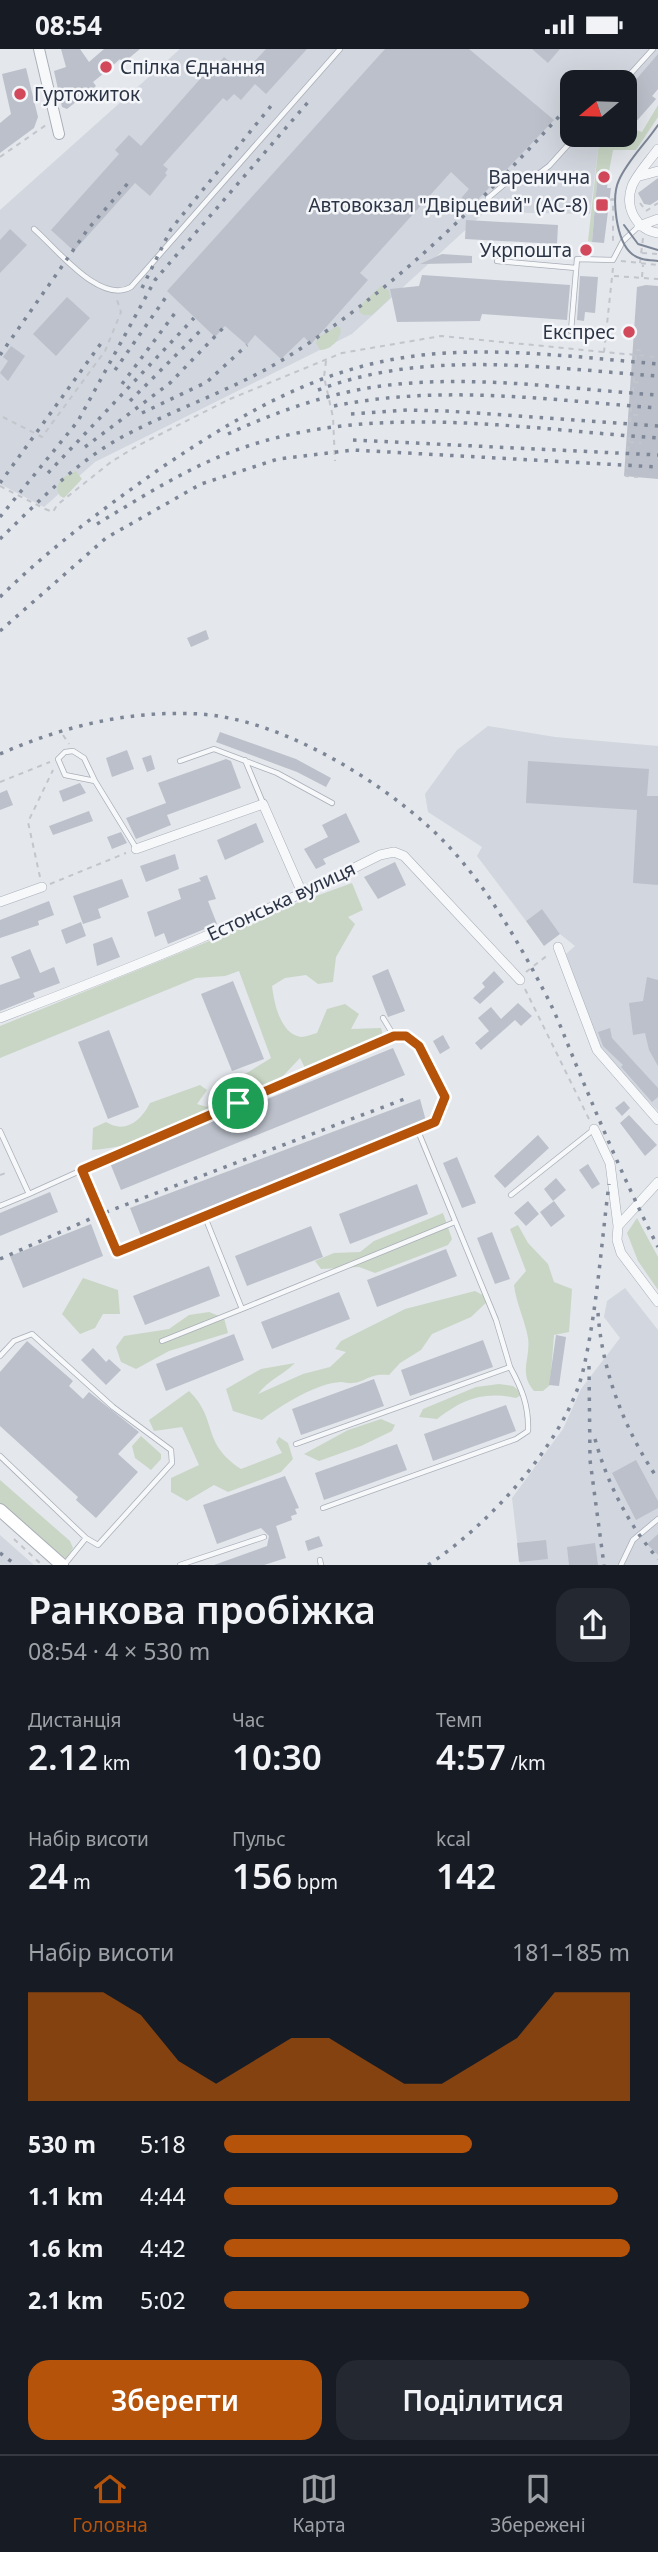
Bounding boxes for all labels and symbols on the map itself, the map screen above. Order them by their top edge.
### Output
place label: Спілка Єднання [120,54,265,80]
marker: Спілка Єднання [98,59,114,75]
north arrow [560,70,637,147]
place label: Гуртожиток [34,81,140,107]
marker: Гуртожиток [12,86,28,102]
place label: Варенична [488,164,590,190]
marker: Варенична [596,169,612,185]
place label: Автовокзал "Двірцевий" (АС-8) [308,192,588,218]
marker: Автовокзал "Двірцевий" (АС-8) [594,197,610,213]
place label: Укрпошта [480,237,572,263]
marker: Укрпошта [578,242,594,258]
place label: Експрес [542,319,615,345]
marker: Експрес [621,324,637,340]
street label: Естонська вулиця [202,855,360,947]
pin [208,1073,268,1133]

